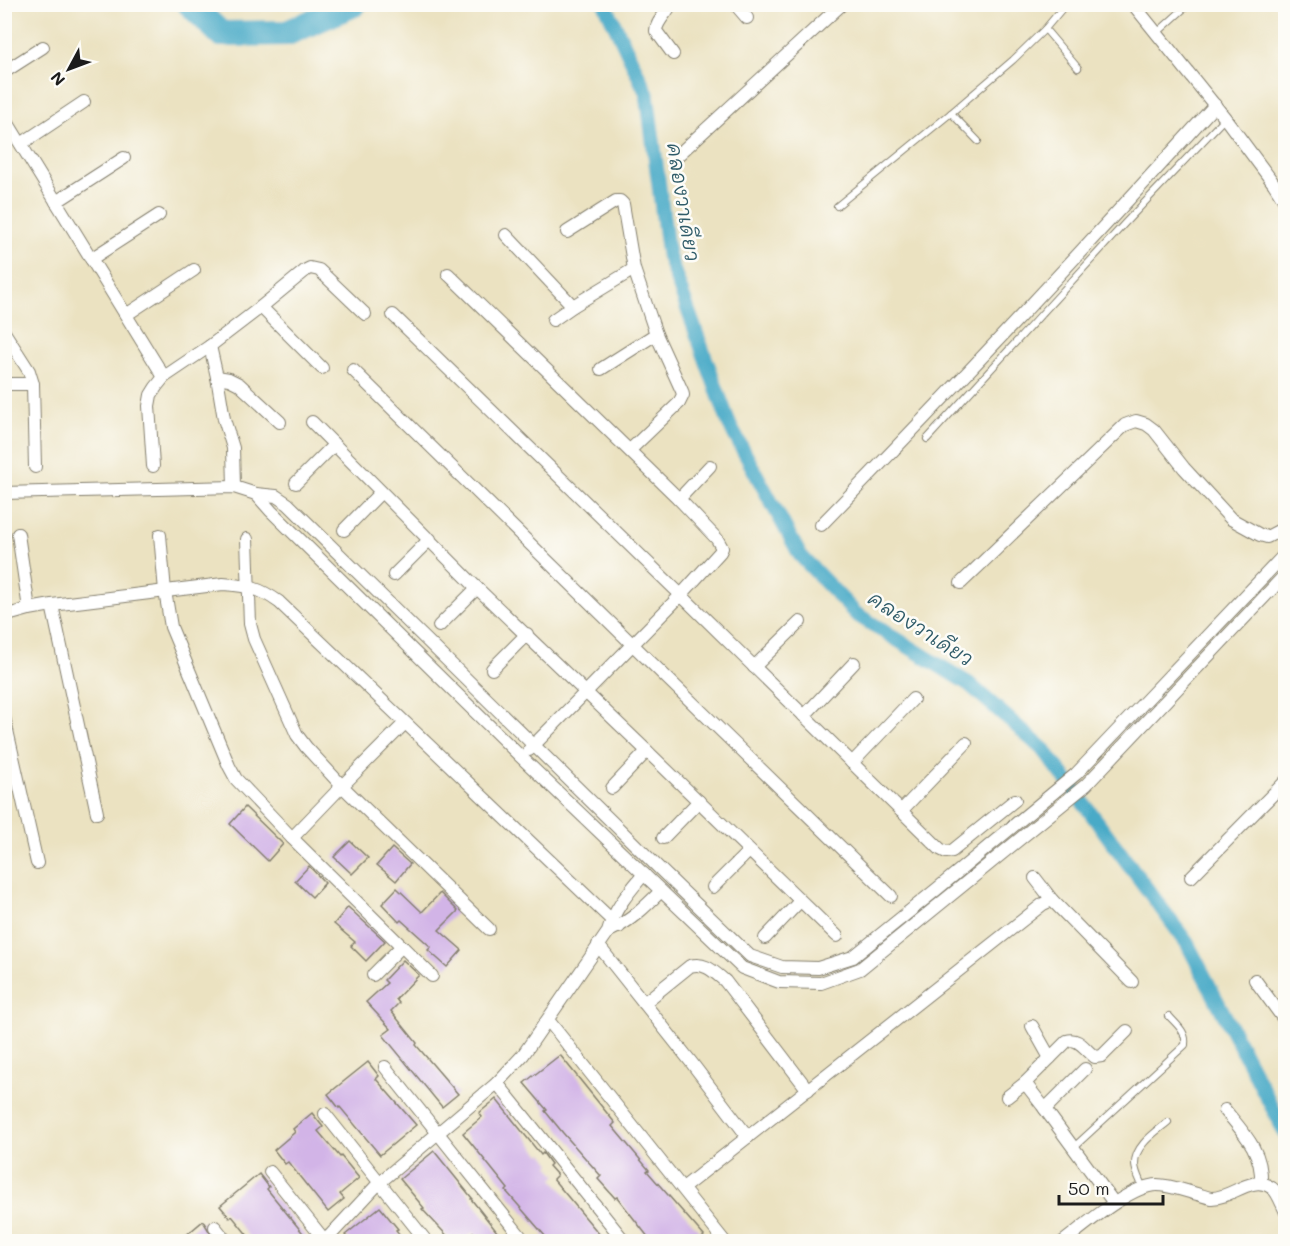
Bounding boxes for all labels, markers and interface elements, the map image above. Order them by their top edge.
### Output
north arrow [39,39,99,99]
text: N [45,68,69,91]
water label: คลองวาเดียว [662,141,706,263]
water label: คลองวาเดียว [864,584,978,672]
scale bar [1059,1168,1162,1206]
text: 50 m [1068,1176,1110,1200]

